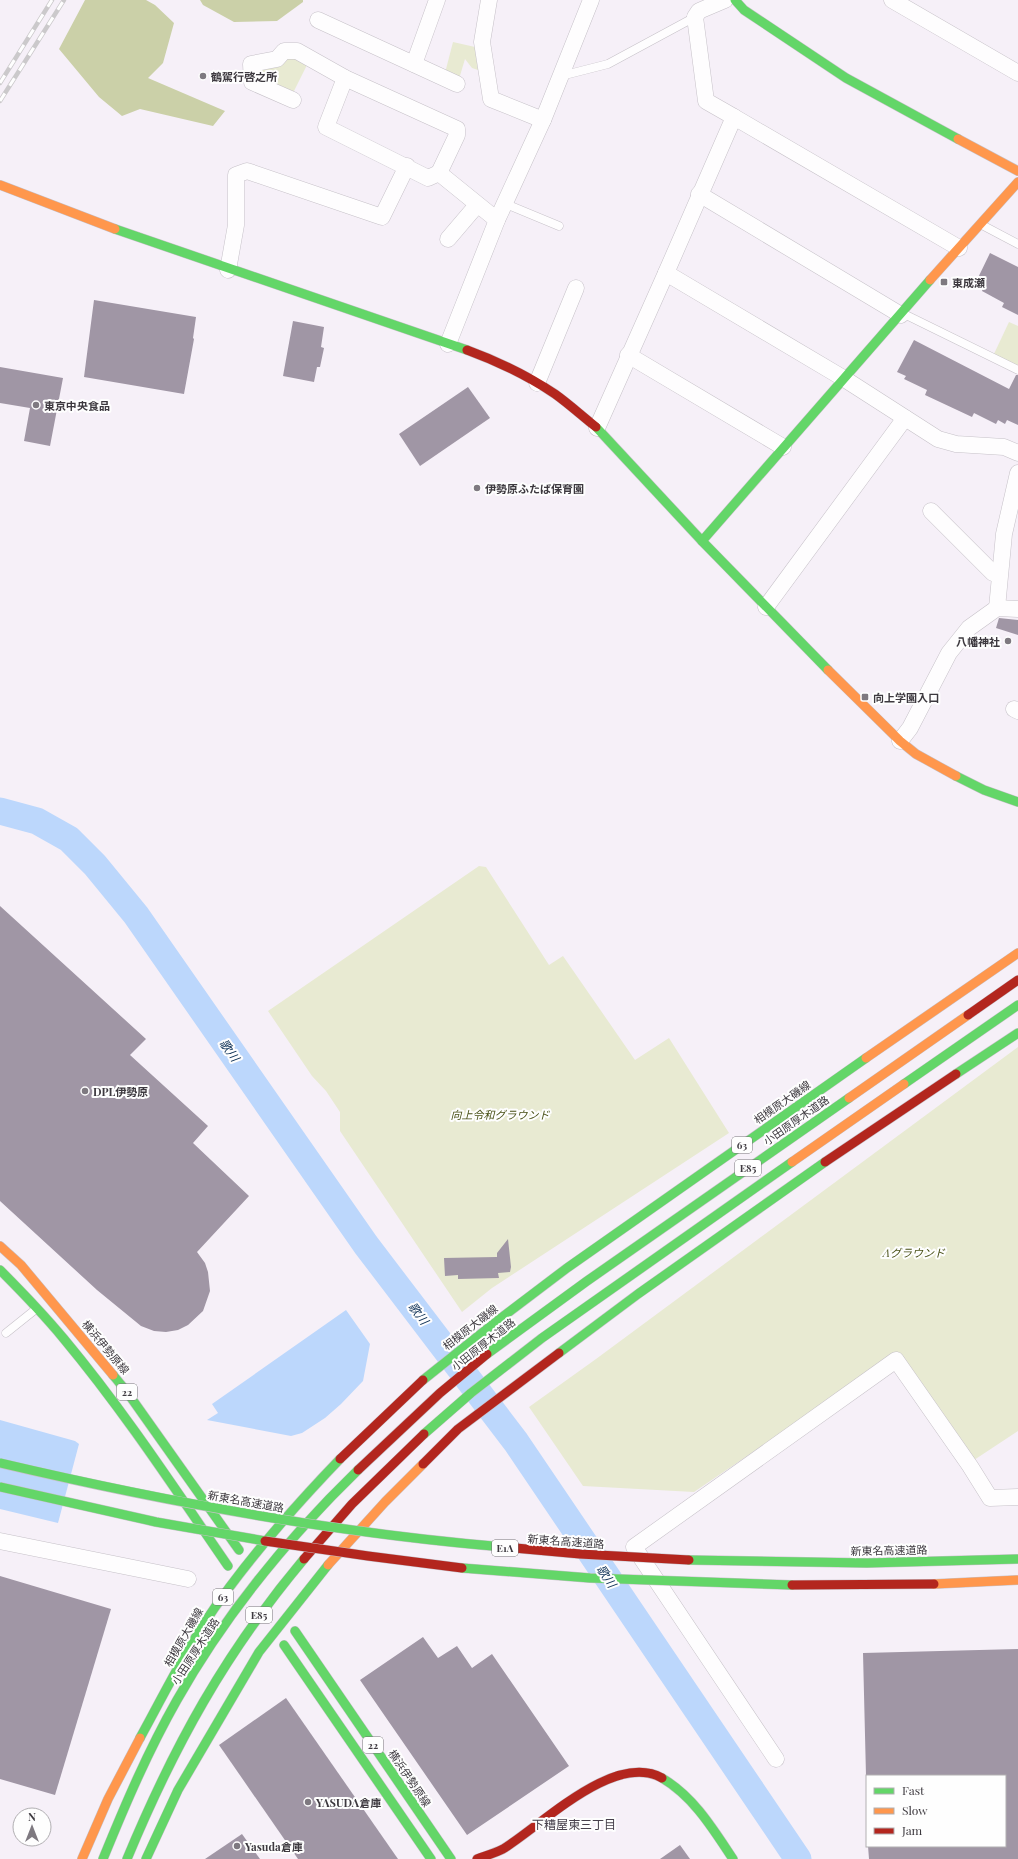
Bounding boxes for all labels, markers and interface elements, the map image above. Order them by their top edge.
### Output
place label: 鶴駕行啓之所 [210,69,277,84]
marker: 鶴駕行啓之所 [198,71,208,81]
place label: 東成瀬 [952,275,985,290]
marker: 東成瀬 [939,277,949,287]
place label: 東京中央食品 [44,398,110,413]
marker: 東京中央食品 [31,400,41,410]
place label: 伊勢原ふたば保育園 [485,481,584,496]
marker: 伊勢原ふたば保育園 [472,483,482,493]
place label: 八幡神社 [956,634,1000,649]
marker: 八幡神社 [1003,636,1013,646]
place label: 向上学園入口 [873,690,939,705]
marker: 向上学園入口 [860,692,870,702]
water label: 歌川 [217,1036,245,1066]
street label: 相模原大磯線 [751,1077,813,1127]
place label: DPL伊勢原 [93,1084,148,1099]
marker: DPL伊勢原 [80,1086,90,1096]
street label: 小田原厚木道路 [760,1092,832,1148]
park label: 向上令和グラウンド [451,1107,550,1122]
road number: 63 [732,1137,752,1153]
road number: E85 [735,1160,761,1176]
park label: Aグラウンド [882,1245,946,1260]
water label: 歌川 [405,1299,434,1329]
street label: 相模原大磯線 [439,1301,501,1353]
street label: 小田原厚木道路 [448,1314,518,1374]
street label: 横浜伊勢原線 [79,1317,133,1377]
road number: 22 [117,1384,137,1400]
street label: 新東名高速道路 [207,1487,285,1515]
street label: 新東名高速道路 [527,1531,605,1551]
road number: E1A [492,1540,518,1556]
street label: 新東名高速道路 [850,1542,928,1558]
water label: 歌川 [594,1562,621,1592]
road number: 63 [213,1589,233,1605]
street label: 相模原大磯線 [160,1605,206,1669]
road number: E85 [246,1607,272,1623]
street label: 小田原厚木道路 [168,1615,222,1687]
road number: 22 [363,1737,383,1753]
street label: 横浜伊勢原線 [385,1746,435,1810]
legend [866,1775,1006,1847]
text: Fast [902,1782,925,1798]
place label: YASUDA倉庫 [315,1795,381,1810]
marker: YASUDA倉庫 [303,1797,313,1807]
text: Slow [902,1802,928,1818]
north arrow [12,1807,52,1847]
text: N [28,1809,36,1824]
district label: 下糟屋東三丁目 [532,1816,616,1832]
text: Jam [901,1822,923,1838]
place label: Yasuda倉庫 [244,1839,303,1854]
marker: Yasuda倉庫 [232,1841,242,1851]

